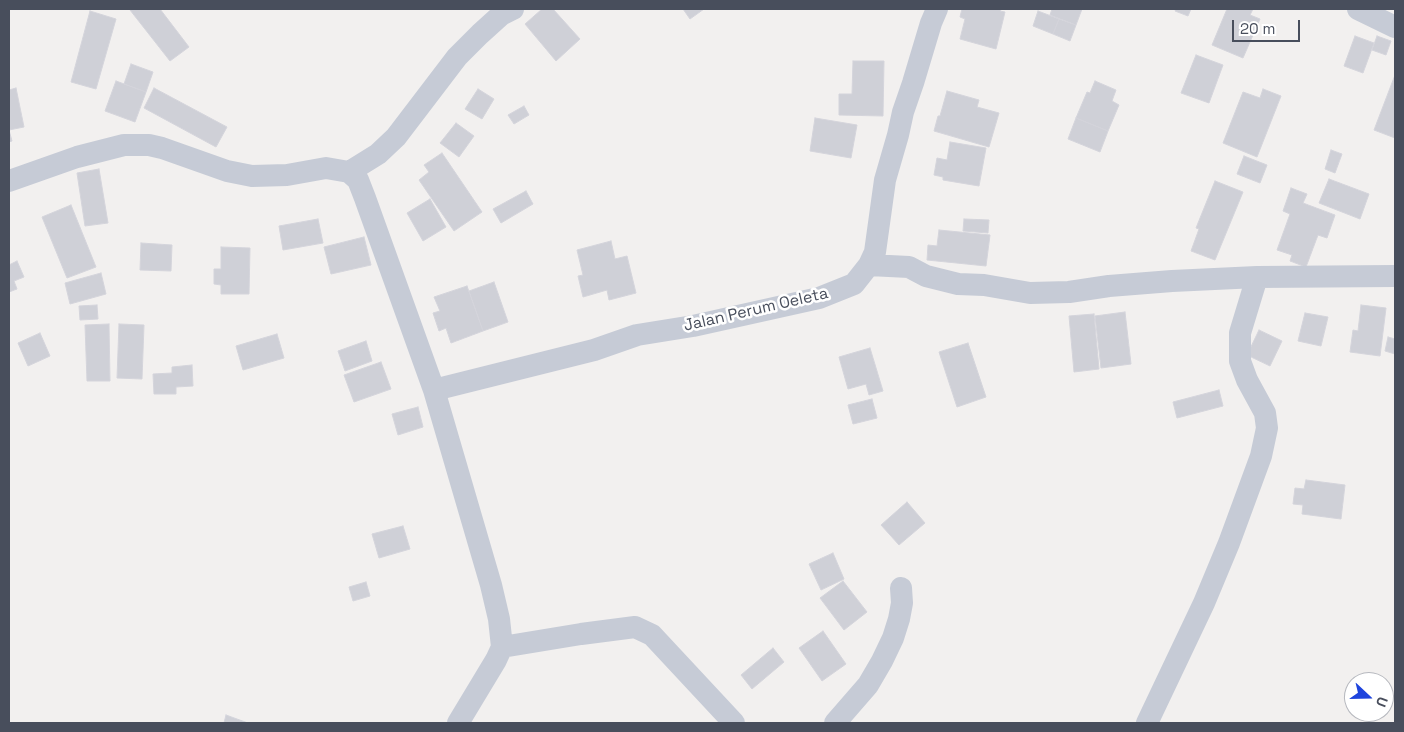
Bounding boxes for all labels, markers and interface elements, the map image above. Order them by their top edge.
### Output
scale bar [1234,10,1302,42]
text: 20 m [1240,19,1275,38]
street label: Jalan Perum Oeleta [682,284,830,336]
north arrow [1344,672,1394,722]
text: U [1372,694,1392,710]

